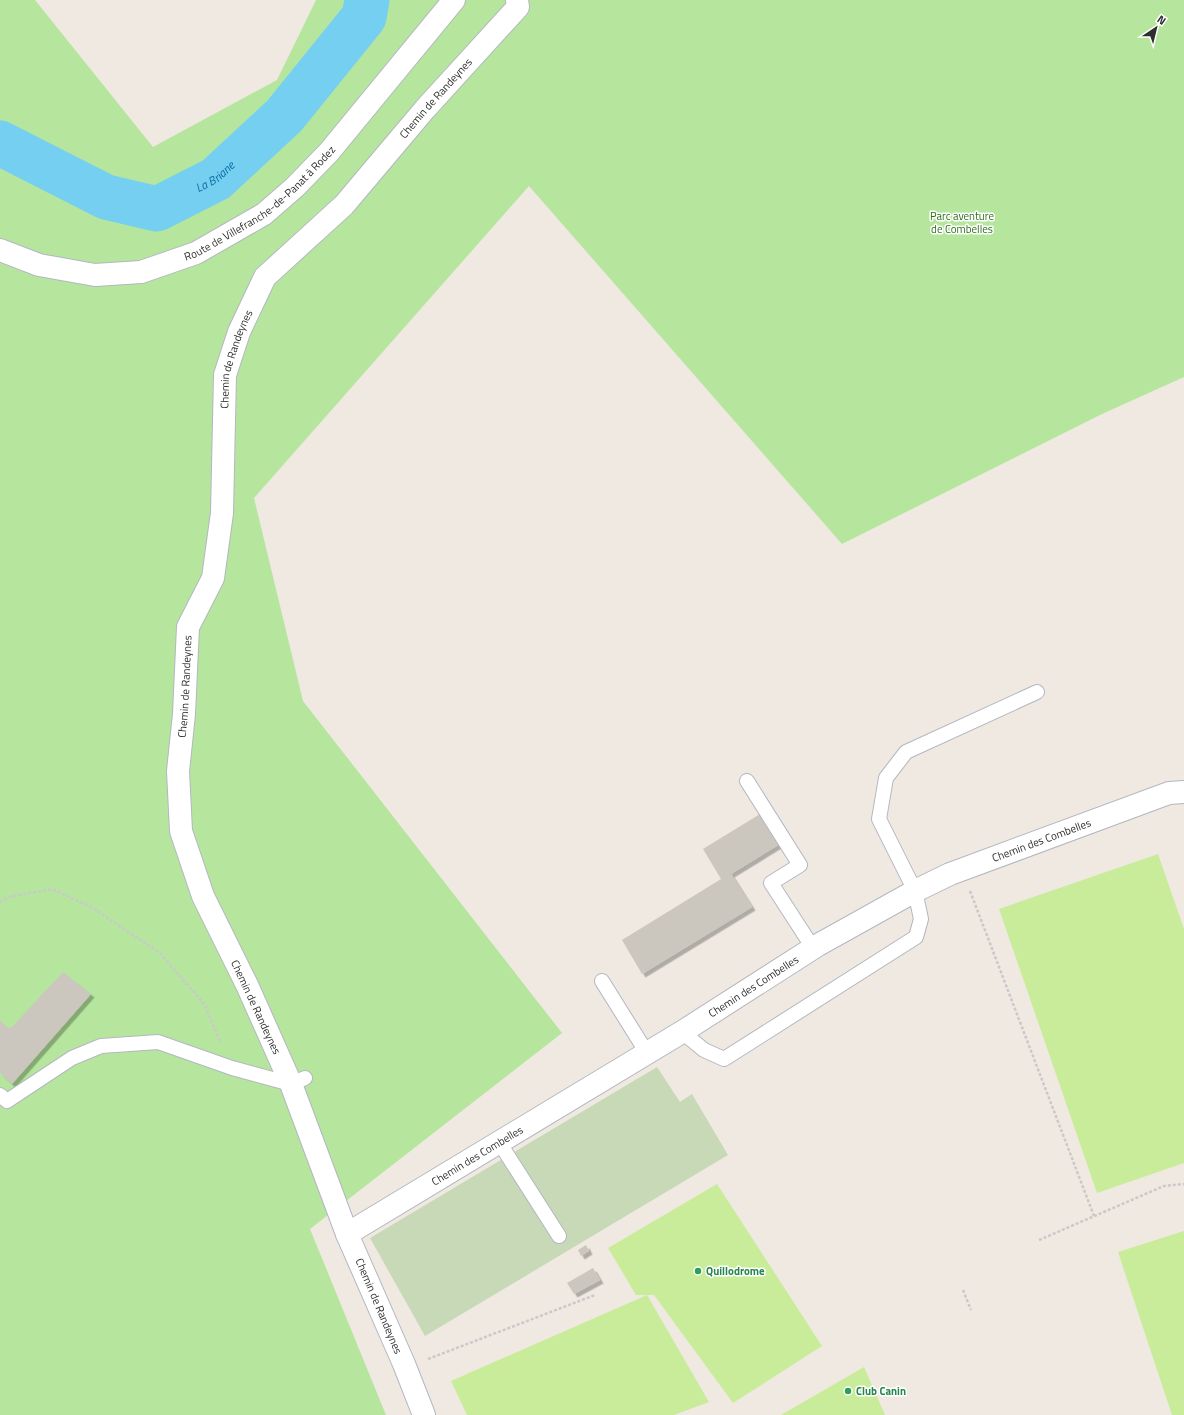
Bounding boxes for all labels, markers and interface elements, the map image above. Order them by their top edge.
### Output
north arrow [1136,8,1176,48]
text: N [1154,11,1169,29]
street label: Chemin de Randeynes [396,54,476,142]
street label: Route de Villefranche-de-Panat à Rodez [182,142,339,265]
water label: La Briane [192,155,240,197]
park label: Parc aventure de Combelles [930,208,994,237]
street label: Chemin de Randeynes [216,307,256,409]
street label: Chemin de Randeynes [174,635,196,739]
street label: Chemin des Combelles [990,815,1093,866]
street label: Chemin des Combelles [705,951,802,1021]
street label: Chemin de Randeynes [227,957,285,1057]
street label: Chemin des Combelles [428,1122,526,1189]
street label: Chemin de Randeynes [352,1256,406,1356]
place label: Quillodrome [706,1263,765,1279]
marker: Quillodrome [693,1266,703,1276]
place label: Club Canin [856,1383,906,1399]
marker: Club Canin [843,1386,853,1396]

